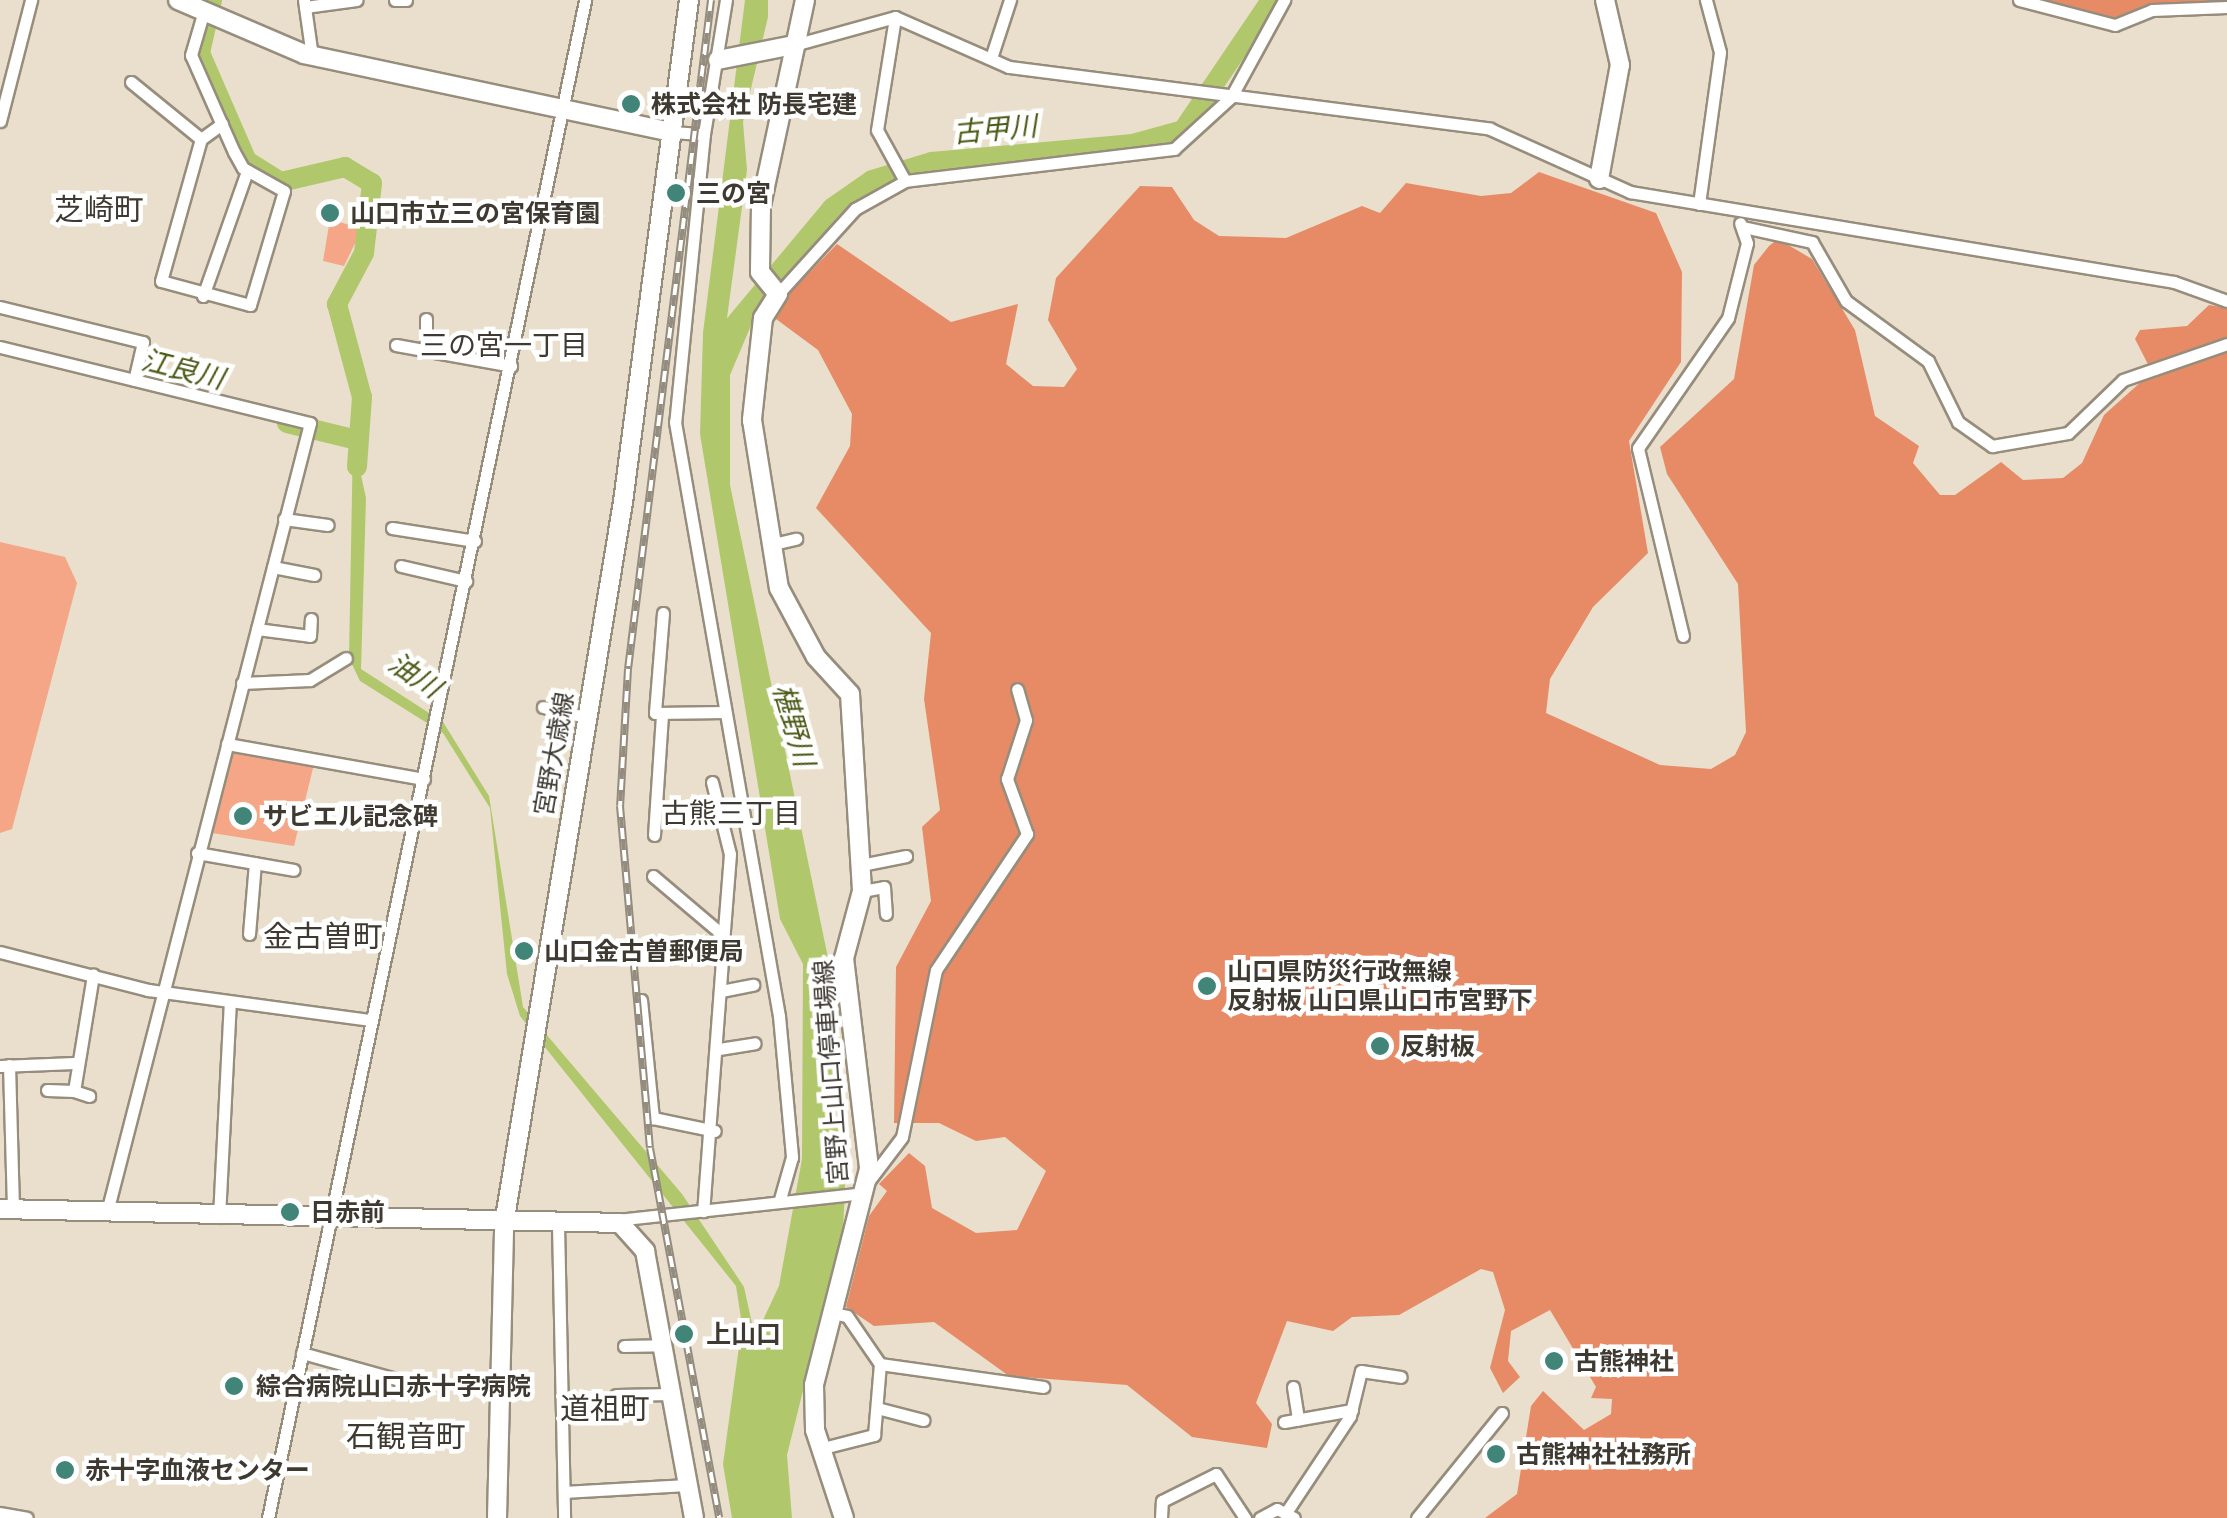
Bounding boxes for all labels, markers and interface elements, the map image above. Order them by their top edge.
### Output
place label: 株式会社 防長宅建 [651,89,857,119]
marker: 株式会社 防長宅建 [620,93,642,115]
water label: 古甲川 [952,109,1038,149]
place label: 三の宮 [696,178,771,208]
marker: 三の宮 [665,182,687,204]
district label: 芝崎町 [54,191,144,227]
place label: 山口市立三の宮保育園 [350,198,600,228]
marker: 山口市立三の宮保育園 [319,202,341,224]
district label: 三の宮一丁目 [420,328,588,362]
water label: 江良川 [138,343,228,395]
water label: 油川 [382,645,448,705]
water label: 椹野川 [766,680,822,770]
street label: 宮野大歳線 [528,690,580,818]
district label: 古熊三丁目 [661,796,801,830]
place label: サビエル記念碑 [263,801,438,831]
marker: サビエル記念碑 [232,805,254,827]
district label: 金古曽町 [263,918,383,954]
place label: 山口金古曽郵便局 [544,936,744,966]
marker: 山口金古曽郵便局 [513,940,535,962]
place label: 山口県防災行政無線 反射板 山口県山口市宮野下 [1227,957,1533,1016]
street label: 宮野上山口停車場線 [808,959,854,1185]
marker: 山口県防災行政無線 反射板 山口県山口市宮野下 [1196,975,1218,997]
place label: 反射板 [1400,1031,1475,1061]
marker: 反射板 [1369,1035,1391,1057]
place label: 日赤前 [310,1197,385,1227]
marker: 日赤前 [279,1201,301,1223]
place label: 上山口 [706,1319,781,1349]
marker: 上山口 [671,1321,697,1347]
place label: 古熊神社 [1574,1346,1674,1376]
marker: 古熊神社 [1543,1350,1565,1372]
place label: 綜合病院山口赤十字病院 [256,1371,531,1401]
marker: 綜合病院山口赤十字病院 [221,1373,247,1399]
district label: 道祖町 [560,1390,650,1426]
district label: 石観音町 [346,1418,466,1454]
place label: 古熊神社社務所 [1516,1439,1691,1469]
marker: 古熊神社社務所 [1485,1443,1507,1465]
place label: 赤十字血液センター [85,1455,310,1485]
marker: 赤十字血液センター [54,1459,76,1481]

